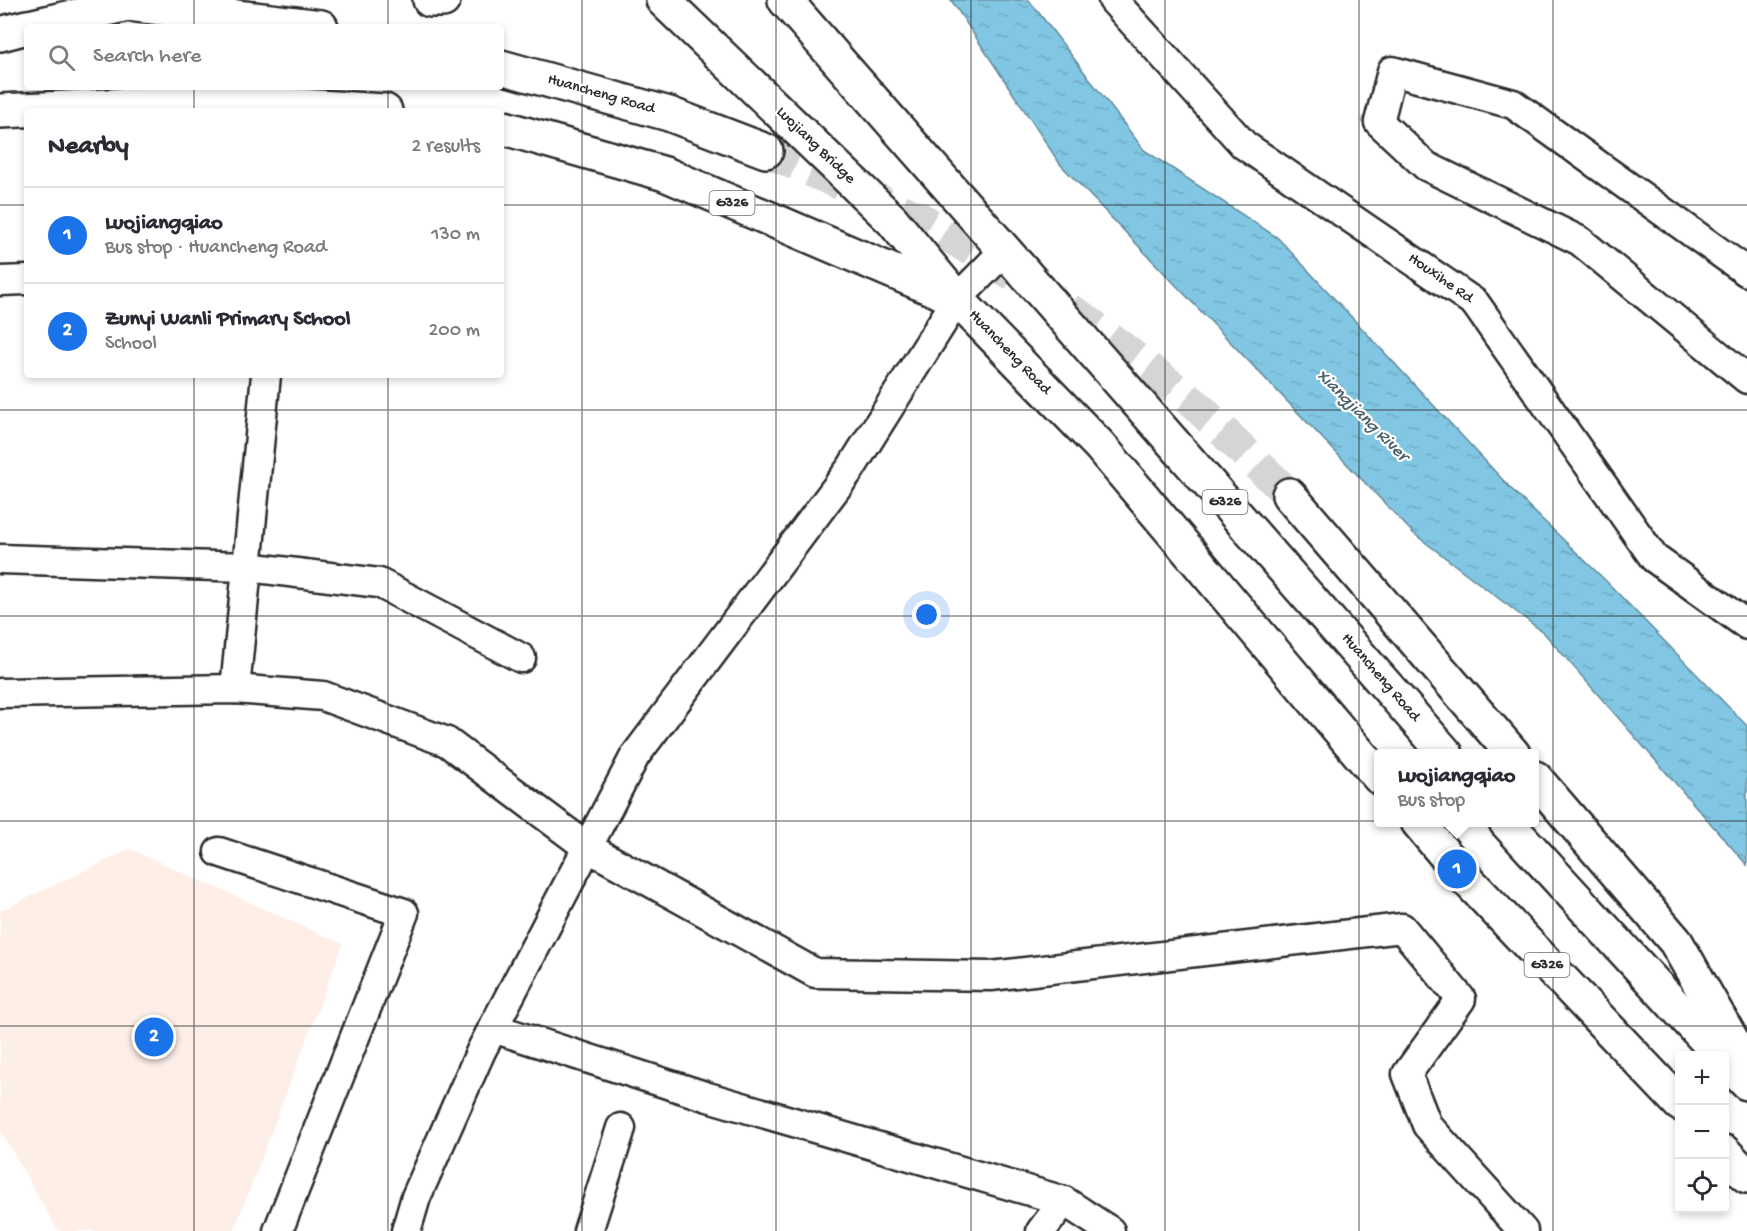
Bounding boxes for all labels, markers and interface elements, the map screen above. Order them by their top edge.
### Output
search box [24,24,504,90]
icon: search [45,41,78,74]
text: Search here [93,44,201,70]
street label: Huancheng Road [545,71,658,120]
street label: Luojiang Bridge [771,103,859,189]
text: Nearby [48,132,129,163]
text: 2 results [411,136,480,159]
road number: G326 [710,191,754,215]
text: Luojiangqiao [105,211,223,237]
text: 1 [63,224,72,247]
text: 130 m [431,224,480,247]
text: Bus stop · Huancheng Road [105,237,327,260]
street label: Houxihe Rd [1404,250,1478,309]
text: Zunyi Wanli Primary School [105,307,351,333]
street label: Huancheng Road [964,307,1055,401]
text: 2 [63,320,72,343]
text: 200 m [429,320,480,343]
text: School [105,333,157,356]
water label: Xiangjiang River [1312,366,1415,469]
road number: G326 [1202,490,1248,514]
your location [912,600,941,629]
street label: Huancheng Road [1336,630,1425,727]
popup [1374,749,1539,827]
text: Luojiangqiao [1398,764,1515,790]
text: Bus stop [1398,790,1465,813]
pin: 1 [1438,846,1476,892]
road number: G326 [1524,953,1570,977]
pin: 2 [134,1014,174,1060]
map controls [1675,1051,1729,1213]
button: + [1675,1051,1729,1105]
button: − [1675,1105,1729,1159]
button: locate [1675,1159,1729,1213]

